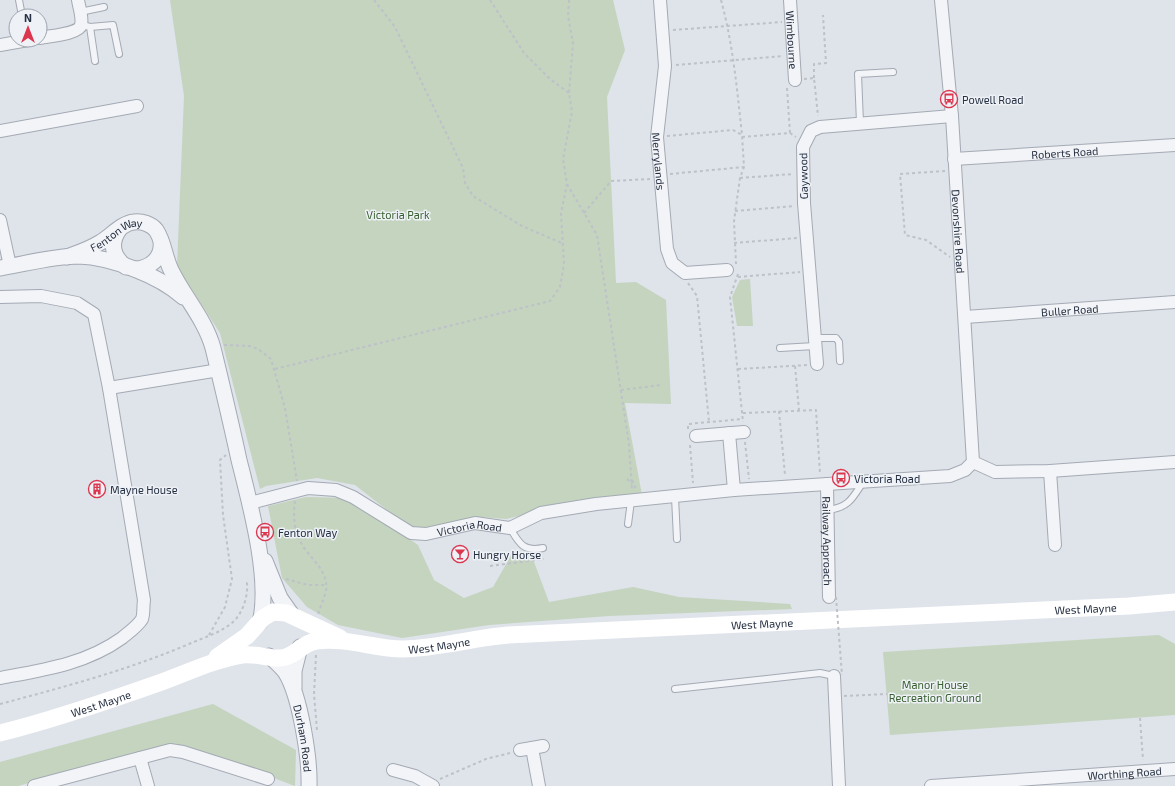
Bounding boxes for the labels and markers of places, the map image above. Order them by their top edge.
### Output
bus stop icon: Powell Road [939,89,959,109]
place label: Powell Road [962,93,1024,106]
bus stop icon: Victoria Road [831,468,851,488]
place label: Victoria Road [854,472,920,485]
building icon: Mayne House [87,479,107,499]
place label: Mayne House [110,483,178,496]
bus stop icon: Fenton Way [255,522,275,542]
place label: Fenton Way [278,526,338,539]
bar icon: Hungry Horse [450,544,470,564]
place label: Hungry Horse [473,548,541,561]

